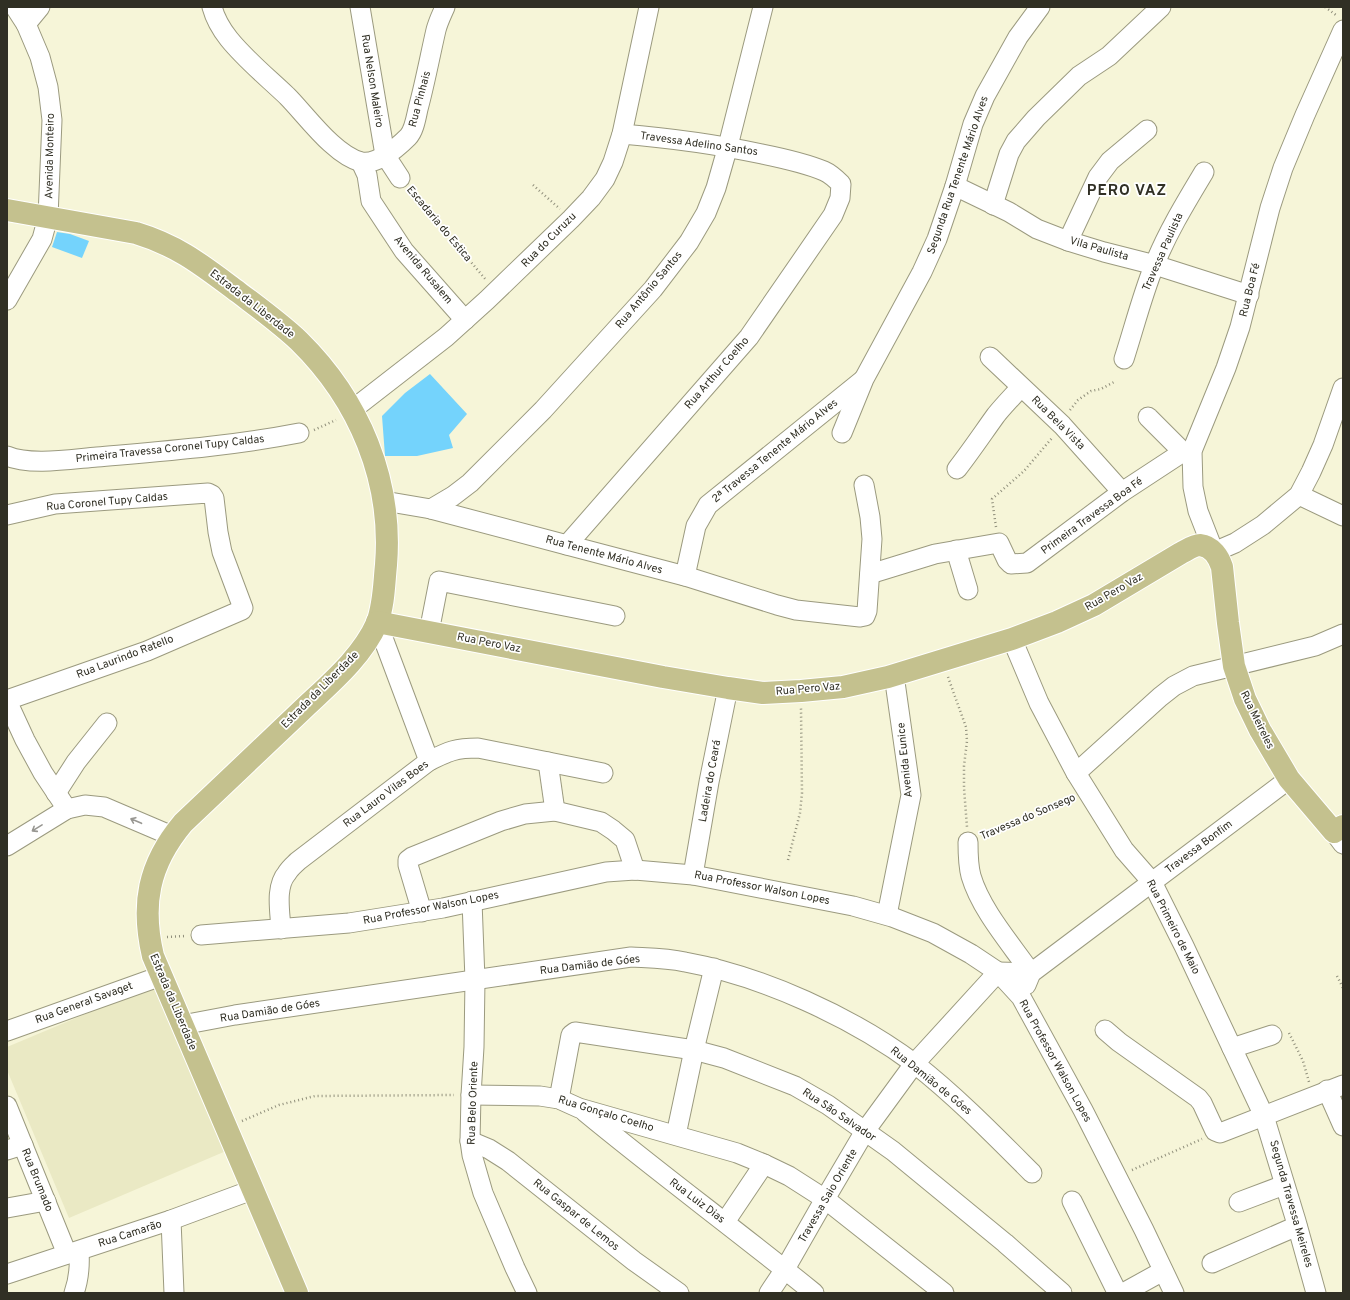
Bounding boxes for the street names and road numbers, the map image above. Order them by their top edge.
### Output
street label: Rua Nelson Maleiro [358,33,386,129]
street label: Rua Pinhais [406,69,434,129]
street label: Segunda Rua Tenente Mário Alves [924,94,992,256]
street label: Avenida Monteiro [42,113,58,199]
street label: Travessa Adelino Santos [639,129,759,159]
street label: Escadaria do Estica [403,183,475,265]
street label: Rua do Curuzu [519,210,579,270]
street label: Travessa Paulista [1139,210,1187,293]
street label: Avenida Rusalem [390,233,456,307]
street label: Vila Paulista [1068,234,1130,264]
street label: Rua Antônio Santos [613,248,685,332]
street label: Rua Boa Fé [1237,262,1263,318]
street label: Estrada da Liberdade [207,267,297,342]
street label: Rua Arthur Coelho [682,334,752,412]
street label: Rua Bela Vista [1028,393,1088,453]
street label: 2ª Travessa Tenente Mário Alves [709,396,841,506]
street label: Primeira Travessa Coronel Tupy Caldas [75,432,265,466]
street label: Primeira Travessa Boa Fé [1038,474,1146,558]
street label: Rua Coronel Tupy Caldas [46,490,168,514]
street label: Rua Tenente Mário Alves [544,533,664,577]
street label: Rua Pero Vaz [1082,570,1146,614]
street label: Rua Pero Vaz [456,630,522,656]
street label: Rua Laurindo Ratello [74,632,176,682]
street label: Estrada da Liberdade [278,648,362,732]
street label: Rua Pero Vaz [775,679,841,699]
street label: Rua Meireles [1237,689,1277,751]
street label: Avenida Eunice [894,722,916,798]
street label: Ladeira do Ceará [696,739,724,823]
street label: Rua Lauro Vilas Boes [341,757,431,831]
street label: Travessa do Sonsego [978,791,1078,843]
street label: Travessa Bonfim [1163,817,1235,877]
street label: Rua Professor Walson Lopes [693,868,831,908]
street label: Rua Primeiro de Maio [1143,877,1203,977]
street label: Rua Professor Walson Lopes [362,888,500,928]
street label: Estrada da Liberdade [146,951,200,1053]
street label: Rua Damião de Góes [539,952,641,978]
street label: Rua General Savaget [33,979,135,1027]
street label: Rua Damião de Góes [219,996,321,1026]
street label: Rua Professor Walson Lopes [1015,997,1095,1125]
street label: Rua Damião de Góes [887,1044,975,1118]
street label: Rua Belo Oriente [465,1061,481,1145]
street label: Rua São Salvador [799,1085,879,1145]
street label: Rua Gonçalo Coelho [556,1093,656,1135]
street label: Segunda Travessa Meireles [1266,1139,1316,1269]
street label: Rua Brumado [18,1146,56,1214]
street label: Travessa Saio Oriente [795,1146,861,1246]
street label: Rua Luiz Dias [666,1175,728,1227]
street label: Rua Gaspar de Lemos [530,1176,622,1254]
street label: Rua Camarão [96,1217,164,1251]

